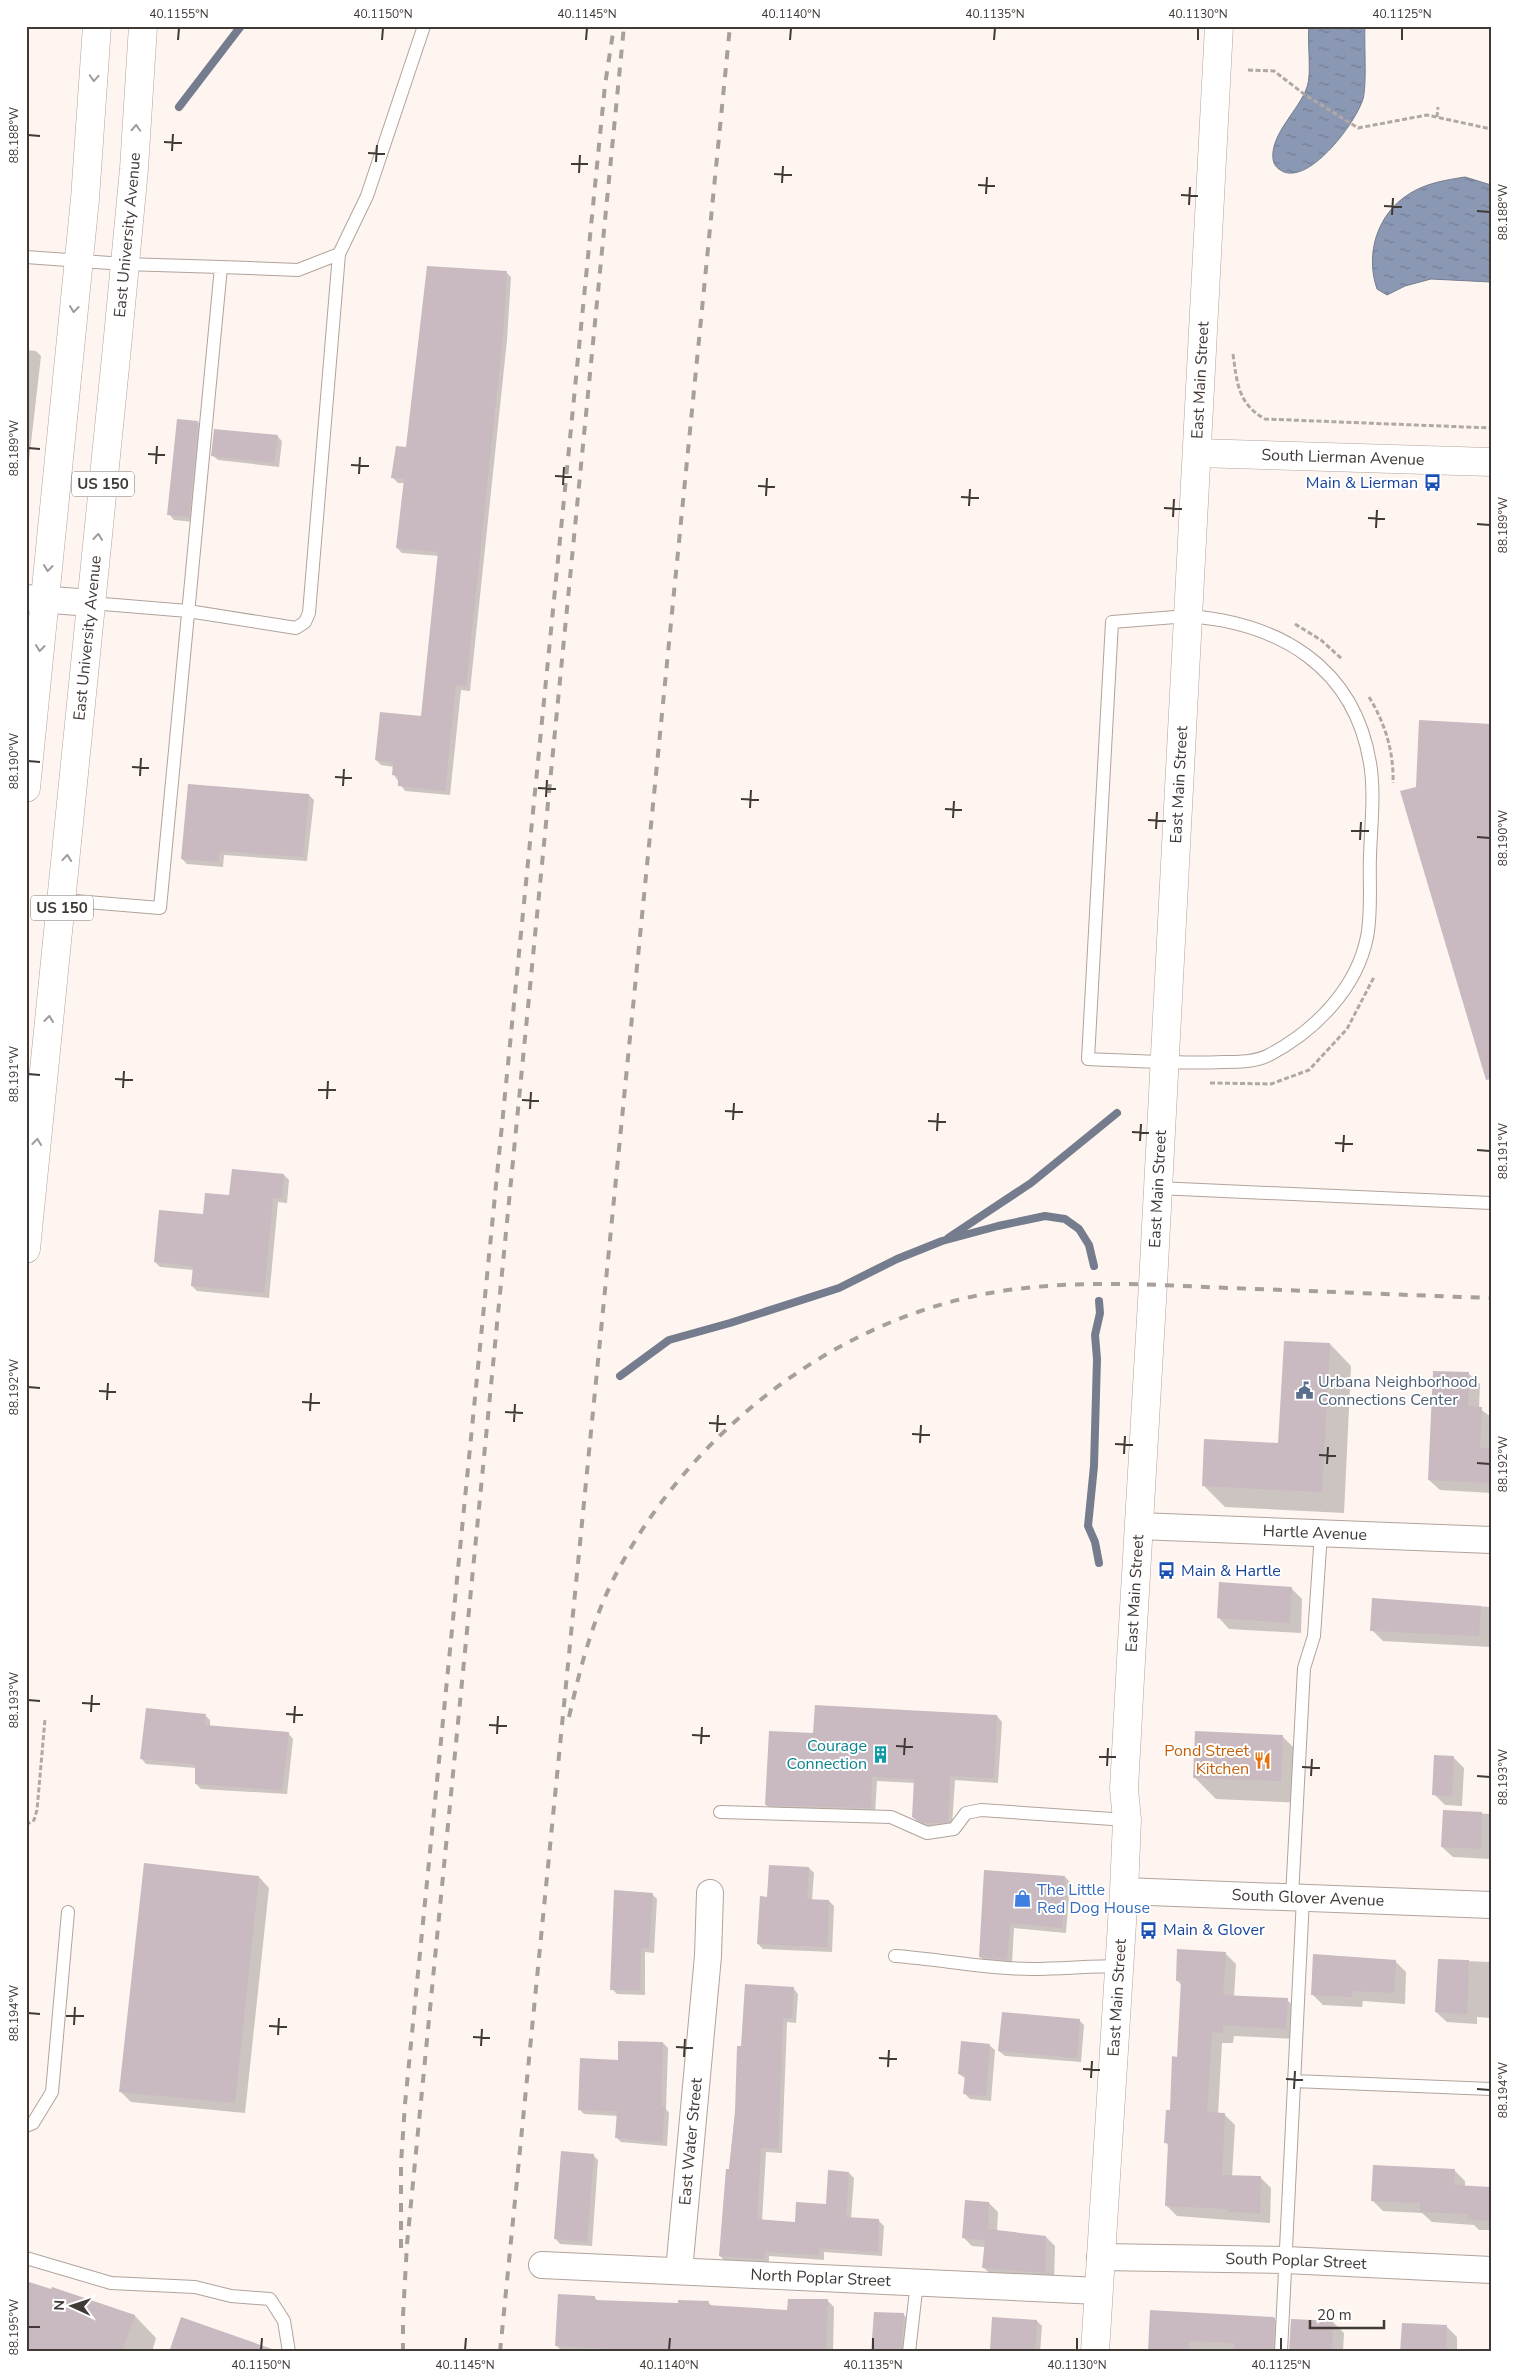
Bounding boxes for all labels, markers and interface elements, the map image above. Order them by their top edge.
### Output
text: 40.1155°N [149,6,209,22]
text: 40.1150°N [353,6,413,22]
text: 40.1145°N [557,6,617,22]
text: 40.1140°N [761,6,821,22]
text: 40.1135°N [965,6,1025,22]
text: 40.1130°N [1168,6,1228,22]
text: 40.1125°N [1372,6,1432,22]
one-way arrow [89,74,100,82]
text: 88.188°W [6,107,22,163]
one-way arrow [130,124,141,132]
street label: East University Avenue [109,152,146,319]
text: 88.188°W [1495,184,1511,240]
one-way arrow [69,306,80,314]
street label: East Main Street [1186,320,1215,440]
text: 88.189°W [6,420,22,476]
street label: South Lierman Avenue [1261,444,1425,471]
road number: US 150 [72,472,134,496]
place label: Main & Lierman [1306,472,1418,494]
bus stop icon: Main & Lierman [1422,473,1442,493]
text: 88.189°W [1495,497,1511,553]
one-way arrow [92,533,103,541]
street label: East University Avenue [68,555,107,722]
one-way arrow [43,564,54,572]
one-way arrow [35,645,46,653]
street label: East Main Street [1165,725,1193,844]
text: 88.190°W [6,733,22,789]
text: 88.190°W [1495,810,1511,866]
one-way arrow [61,854,72,862]
road number: US 150 [31,896,93,920]
one-way arrow [43,1015,54,1023]
text: 88.191°W [6,1046,22,1102]
text: 88.191°W [1495,1123,1511,1179]
street label: East Main Street [1144,1129,1172,1249]
one-way arrow [31,1138,42,1146]
text: 88.192°W [6,1359,22,1415]
place label: Urbana Neighborhood Connections Center [1318,1371,1478,1411]
public building icon: Urbana Neighborhood Connections Center [1294,1381,1314,1401]
text: 88.192°W [1495,1436,1511,1492]
street label: Hartle Avenue [1262,1520,1367,1546]
street label: East Main Street [1120,1534,1149,1653]
place label: Main & Hartle [1181,1560,1281,1582]
bus stop icon: Main & Hartle [1157,1561,1177,1581]
text: 88.193°W [6,1672,22,1728]
place label: Courage Connection [786,1735,867,1775]
place label: Pond Street Kitchen [1164,1740,1249,1780]
building icon: Courage Connection [871,1745,891,1765]
text: 88.193°W [1495,1749,1511,1805]
restaurant icon: Pond Street Kitchen [1253,1750,1273,1770]
place label: The Little Red Dog House [1037,1879,1150,1919]
street label: South Glover Avenue [1231,1884,1385,1912]
shop icon: The Little Red Dog House [1013,1889,1033,1909]
place label: Main & Glover [1163,1919,1265,1941]
bus stop icon: Main & Glover [1139,1920,1159,1940]
street label: East Main Street [1103,1938,1132,2057]
text: 88.194°W [6,1985,22,2041]
text: 88.194°W [1495,2062,1511,2118]
street label: East Water Street [674,2076,708,2206]
street label: South Poplar Street [1225,2248,1367,2275]
street label: North Poplar Street [750,2264,892,2292]
north arrow [48,2280,98,2330]
scale bar [1310,2298,1383,2330]
text: 88.195°W [6,2299,22,2355]
text: N [50,2300,69,2311]
text: 20 m [1317,2305,1352,2325]
text: 40.1150°N [231,2357,291,2373]
text: 40.1145°N [435,2357,495,2373]
text: 40.1140°N [639,2357,699,2373]
text: 40.1135°N [843,2357,903,2373]
text: 40.1130°N [1047,2357,1107,2373]
text: 40.1125°N [1251,2357,1311,2373]

